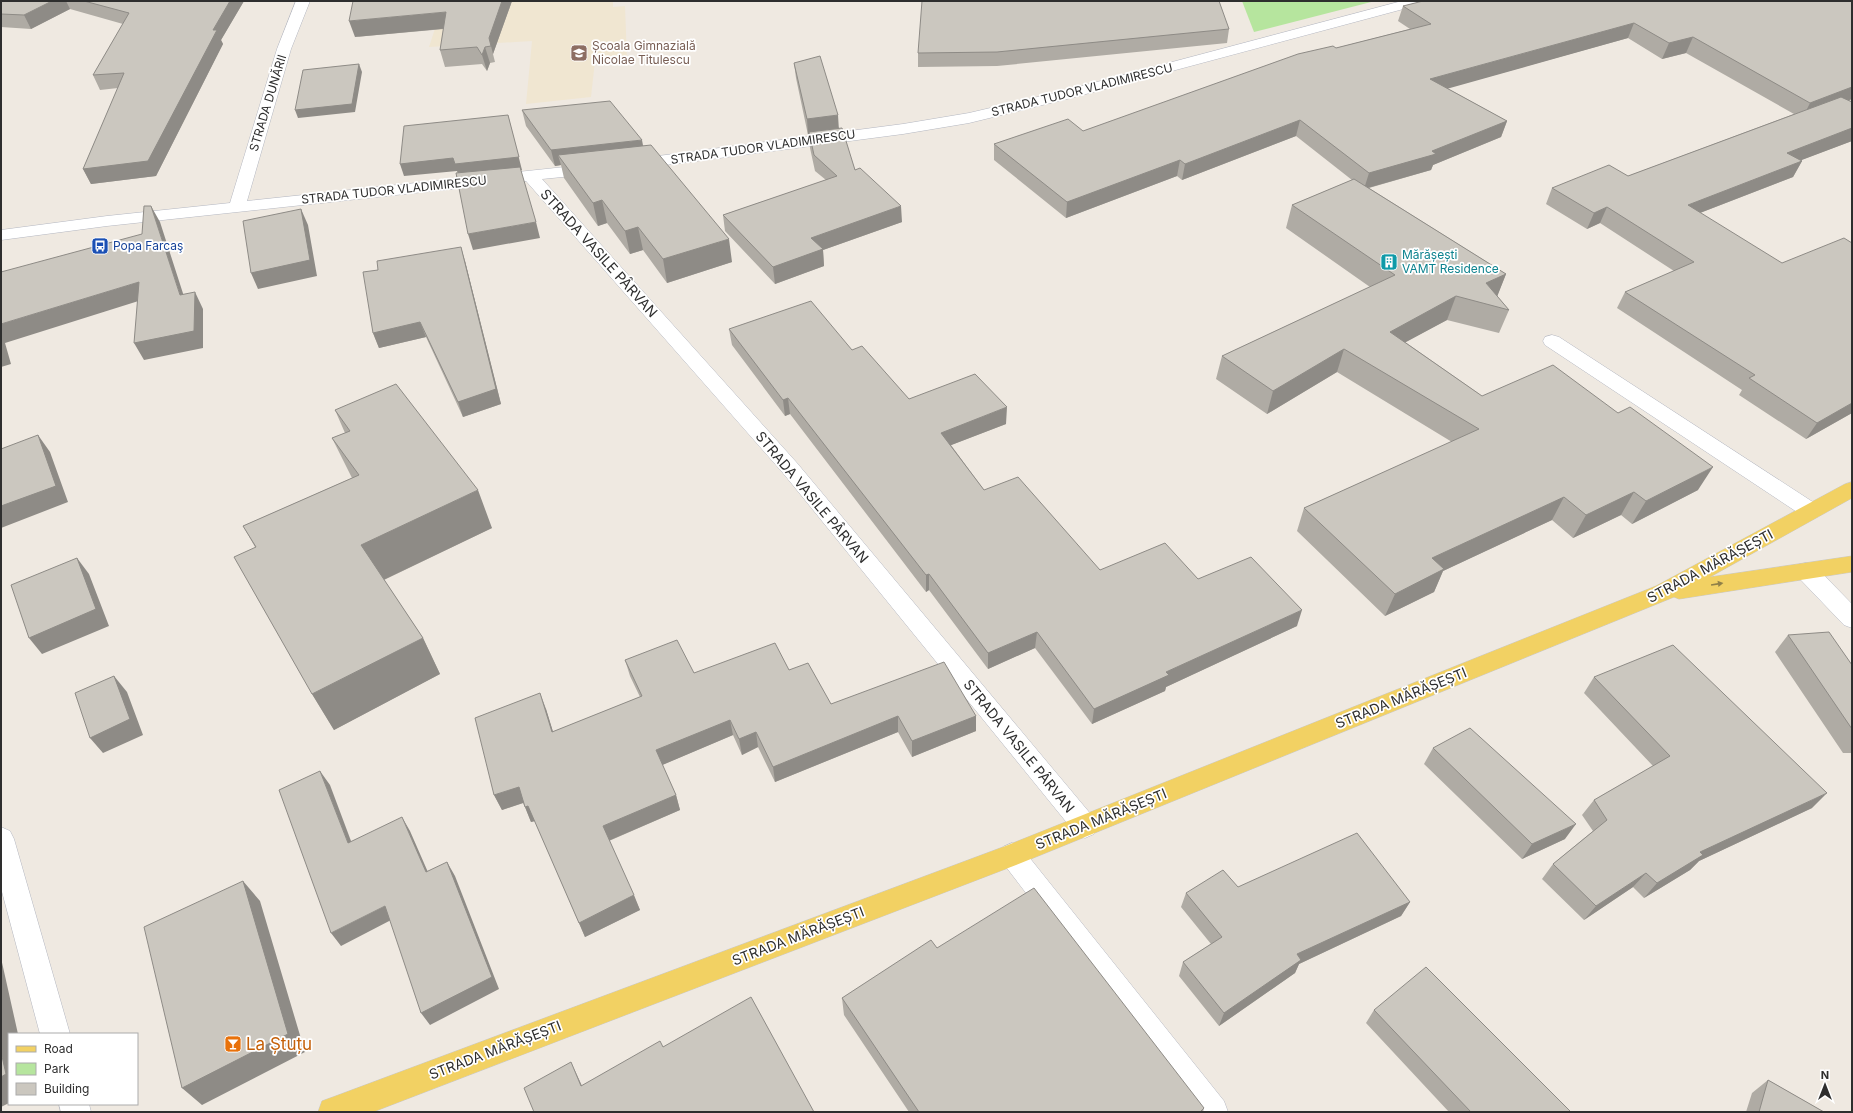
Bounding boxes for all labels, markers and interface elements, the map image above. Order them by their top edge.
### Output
place label: Școala Gimnazială Nicolae Titulescu [592,38,696,67]
school or university icon: Școala Gimnazială Nicolae Titulescu [569,43,589,63]
street label: STRADA DUNĂRII [246,53,289,153]
street label: STRADA TUDOR VLADIMIRESCU [990,60,1174,119]
street label: STRADA TUDOR VLADIMIRESCU [669,126,856,167]
street label: STRADA TUDOR VLADIMIRESCU [300,172,488,207]
street label: STRADA VASILE PÂRVAN [537,185,661,320]
bus stop icon: Popa Farcaş [90,236,110,256]
place label: Popa Farcaş [113,238,183,253]
place label: Mărășești VAMT Residence [1402,247,1499,276]
building icon: Mărășești VAMT Residence [1379,252,1399,272]
street label: STRADA VASILE PÂRVAN [752,427,872,566]
street label: STRADA MĂRĂȘEȘTI [1643,524,1776,607]
one-way arrow [1711,581,1723,587]
street label: STRADA MĂRĂȘEȘTI [1332,662,1469,733]
street label: STRADA VASILE PÂRVAN [960,676,1078,816]
street label: STRADA MĂRĂȘEȘTI [1032,783,1169,854]
street label: STRADA MĂRĂȘEȘTI [729,902,867,969]
street label: STRADA MĂRĂȘEȘTI [426,1016,564,1083]
legend [8,1033,138,1105]
bar icon: La Ștuțu [223,1034,243,1054]
place label: La Ștuțu [246,1034,312,1054]
text: Road [44,1041,73,1056]
text: Park [44,1061,70,1076]
north arrow [1805,1065,1845,1105]
text: N [1821,1068,1829,1082]
text: Building [44,1081,89,1096]

